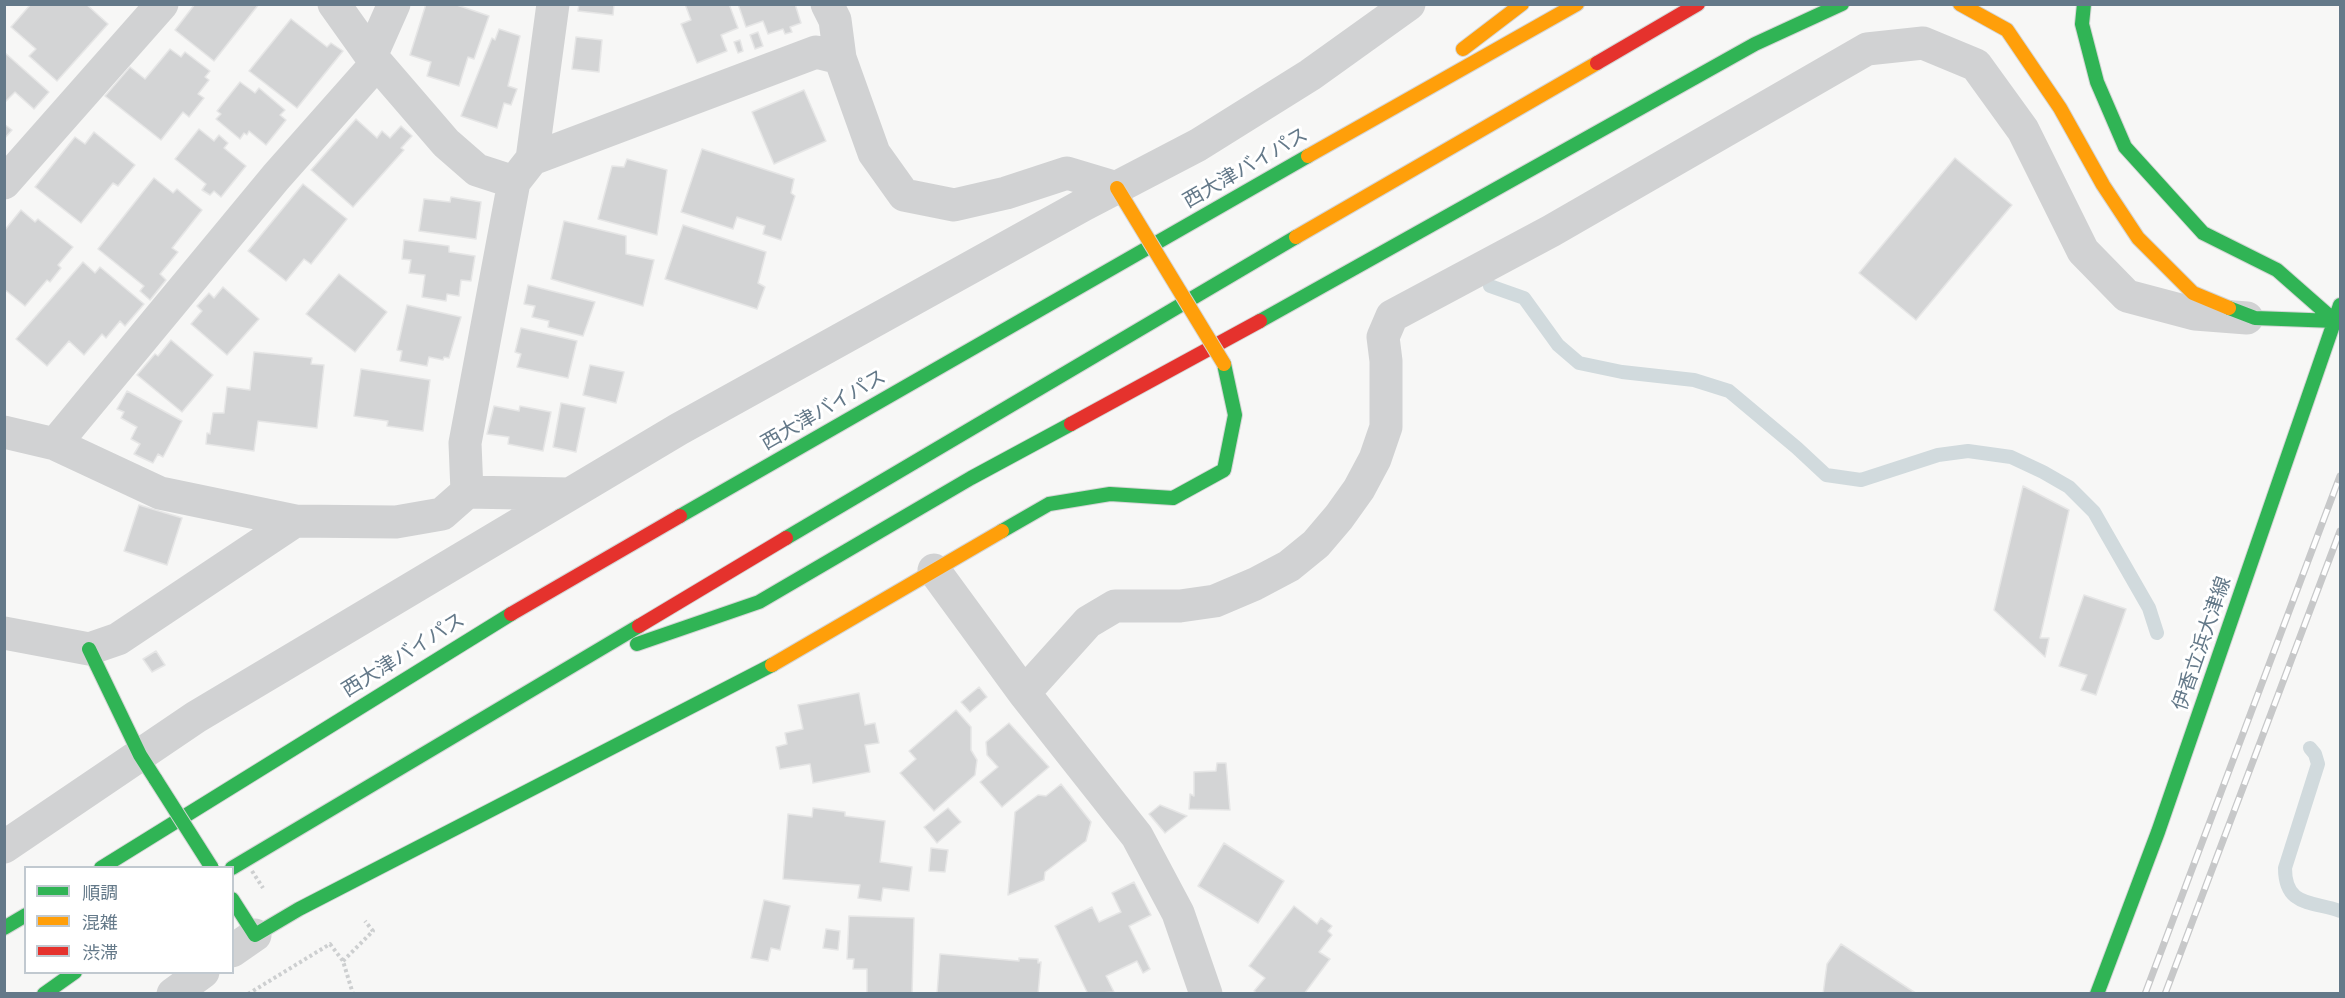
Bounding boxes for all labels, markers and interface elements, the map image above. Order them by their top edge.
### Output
street label: 西大津バイパス [1179,124,1313,214]
street label: 西大津バイパス [757,366,891,456]
street label: 伊香立浜大津線 [2169,574,2237,714]
street label: 西大津バイパス [338,609,470,703]
legend [24,866,234,974]
text: 順調 [82,882,118,903]
text: 混雑 [82,912,118,933]
text: 渋滞 [82,942,118,963]

